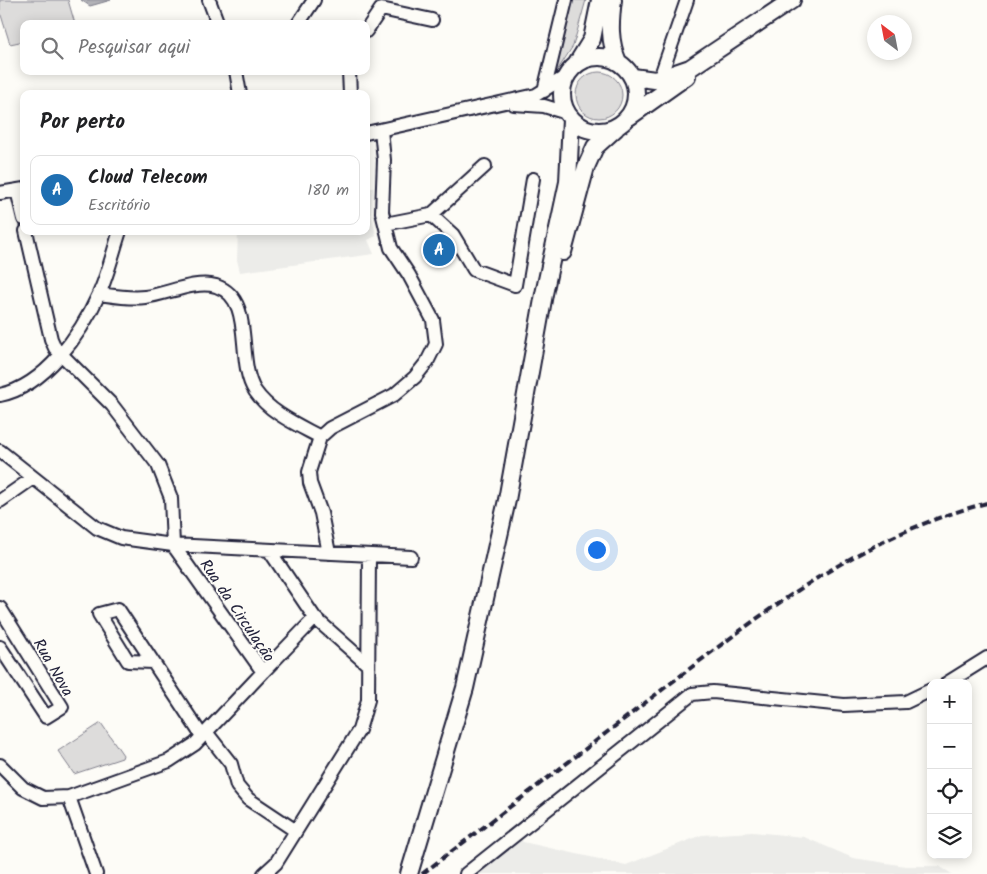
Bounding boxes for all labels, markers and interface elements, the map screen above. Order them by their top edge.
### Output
north arrow [867,15,912,60]
search box [20,20,370,75]
text: Pesquisar aqui [78,33,190,63]
icon: search [38,34,66,62]
text: Por perto [40,106,125,139]
text: Cloud Telecom [88,163,208,193]
text: A [52,178,62,203]
text: 180 m [307,178,349,203]
text: Escritório [88,193,150,218]
pin: A [423,231,455,269]
your location [584,537,610,563]
street label: Rua da Circulação [193,554,281,667]
street label: Rua Nova [26,634,79,701]
map controls [927,679,972,859]
button: + [927,679,972,724]
button: − [927,724,972,769]
button: locate [927,769,972,814]
button: layers [927,814,972,859]

